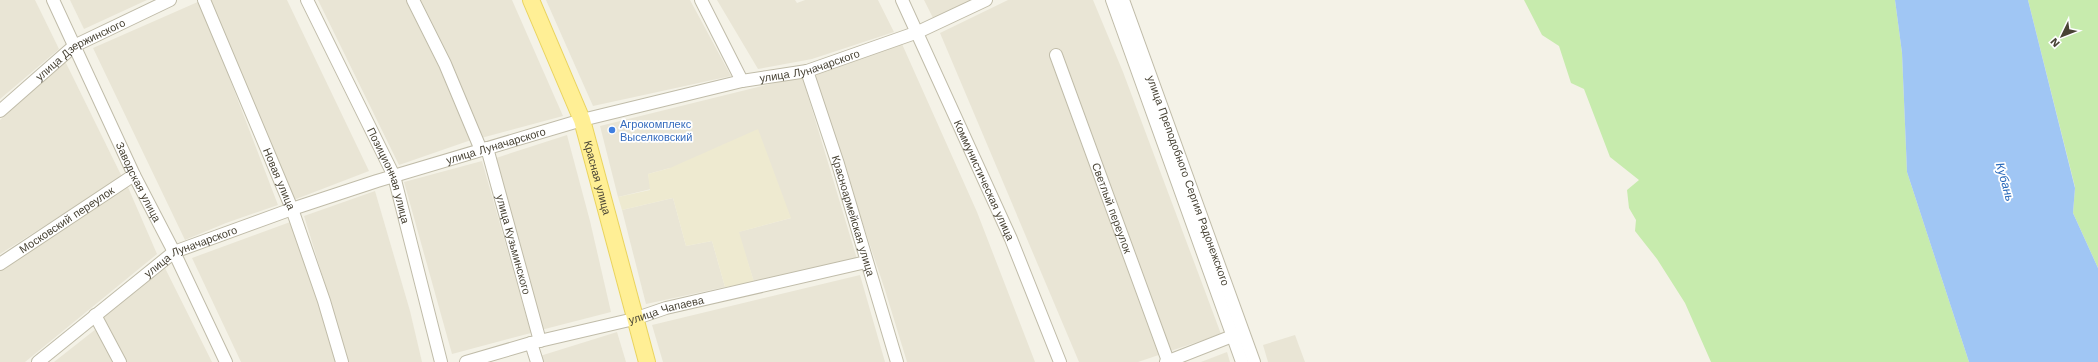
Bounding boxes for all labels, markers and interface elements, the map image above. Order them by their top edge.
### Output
street label: улица Дзержинского [33,16,127,83]
north arrow [2042,16,2082,56]
text: N [2048,35,2063,50]
street label: улица Луначарского [759,47,861,85]
street label: улица Преподобного Сергия Радонежского [1144,74,1232,287]
place label: Агрокомплекс Выселковский [620,118,692,144]
street label: Коммунистическая улица [951,118,1018,243]
street label: Позиционная улица [365,125,412,226]
street label: улица Луначарского [444,125,547,167]
marker: Агрокомплекс Выселковский [607,125,617,135]
street label: Красная улица [581,139,614,217]
street label: Заводская улица [113,140,164,225]
street label: Новая улица [260,146,298,213]
street label: Красноармейская улица [829,154,878,278]
street label: Светлый переулок [1090,161,1135,255]
water label: Кубань [1993,161,2017,203]
street label: Московский переулок [17,183,117,256]
street label: улица Кузьминского [494,193,533,296]
street label: улица Луначарского [141,223,239,280]
street label: улица Чапаева [627,293,706,327]

